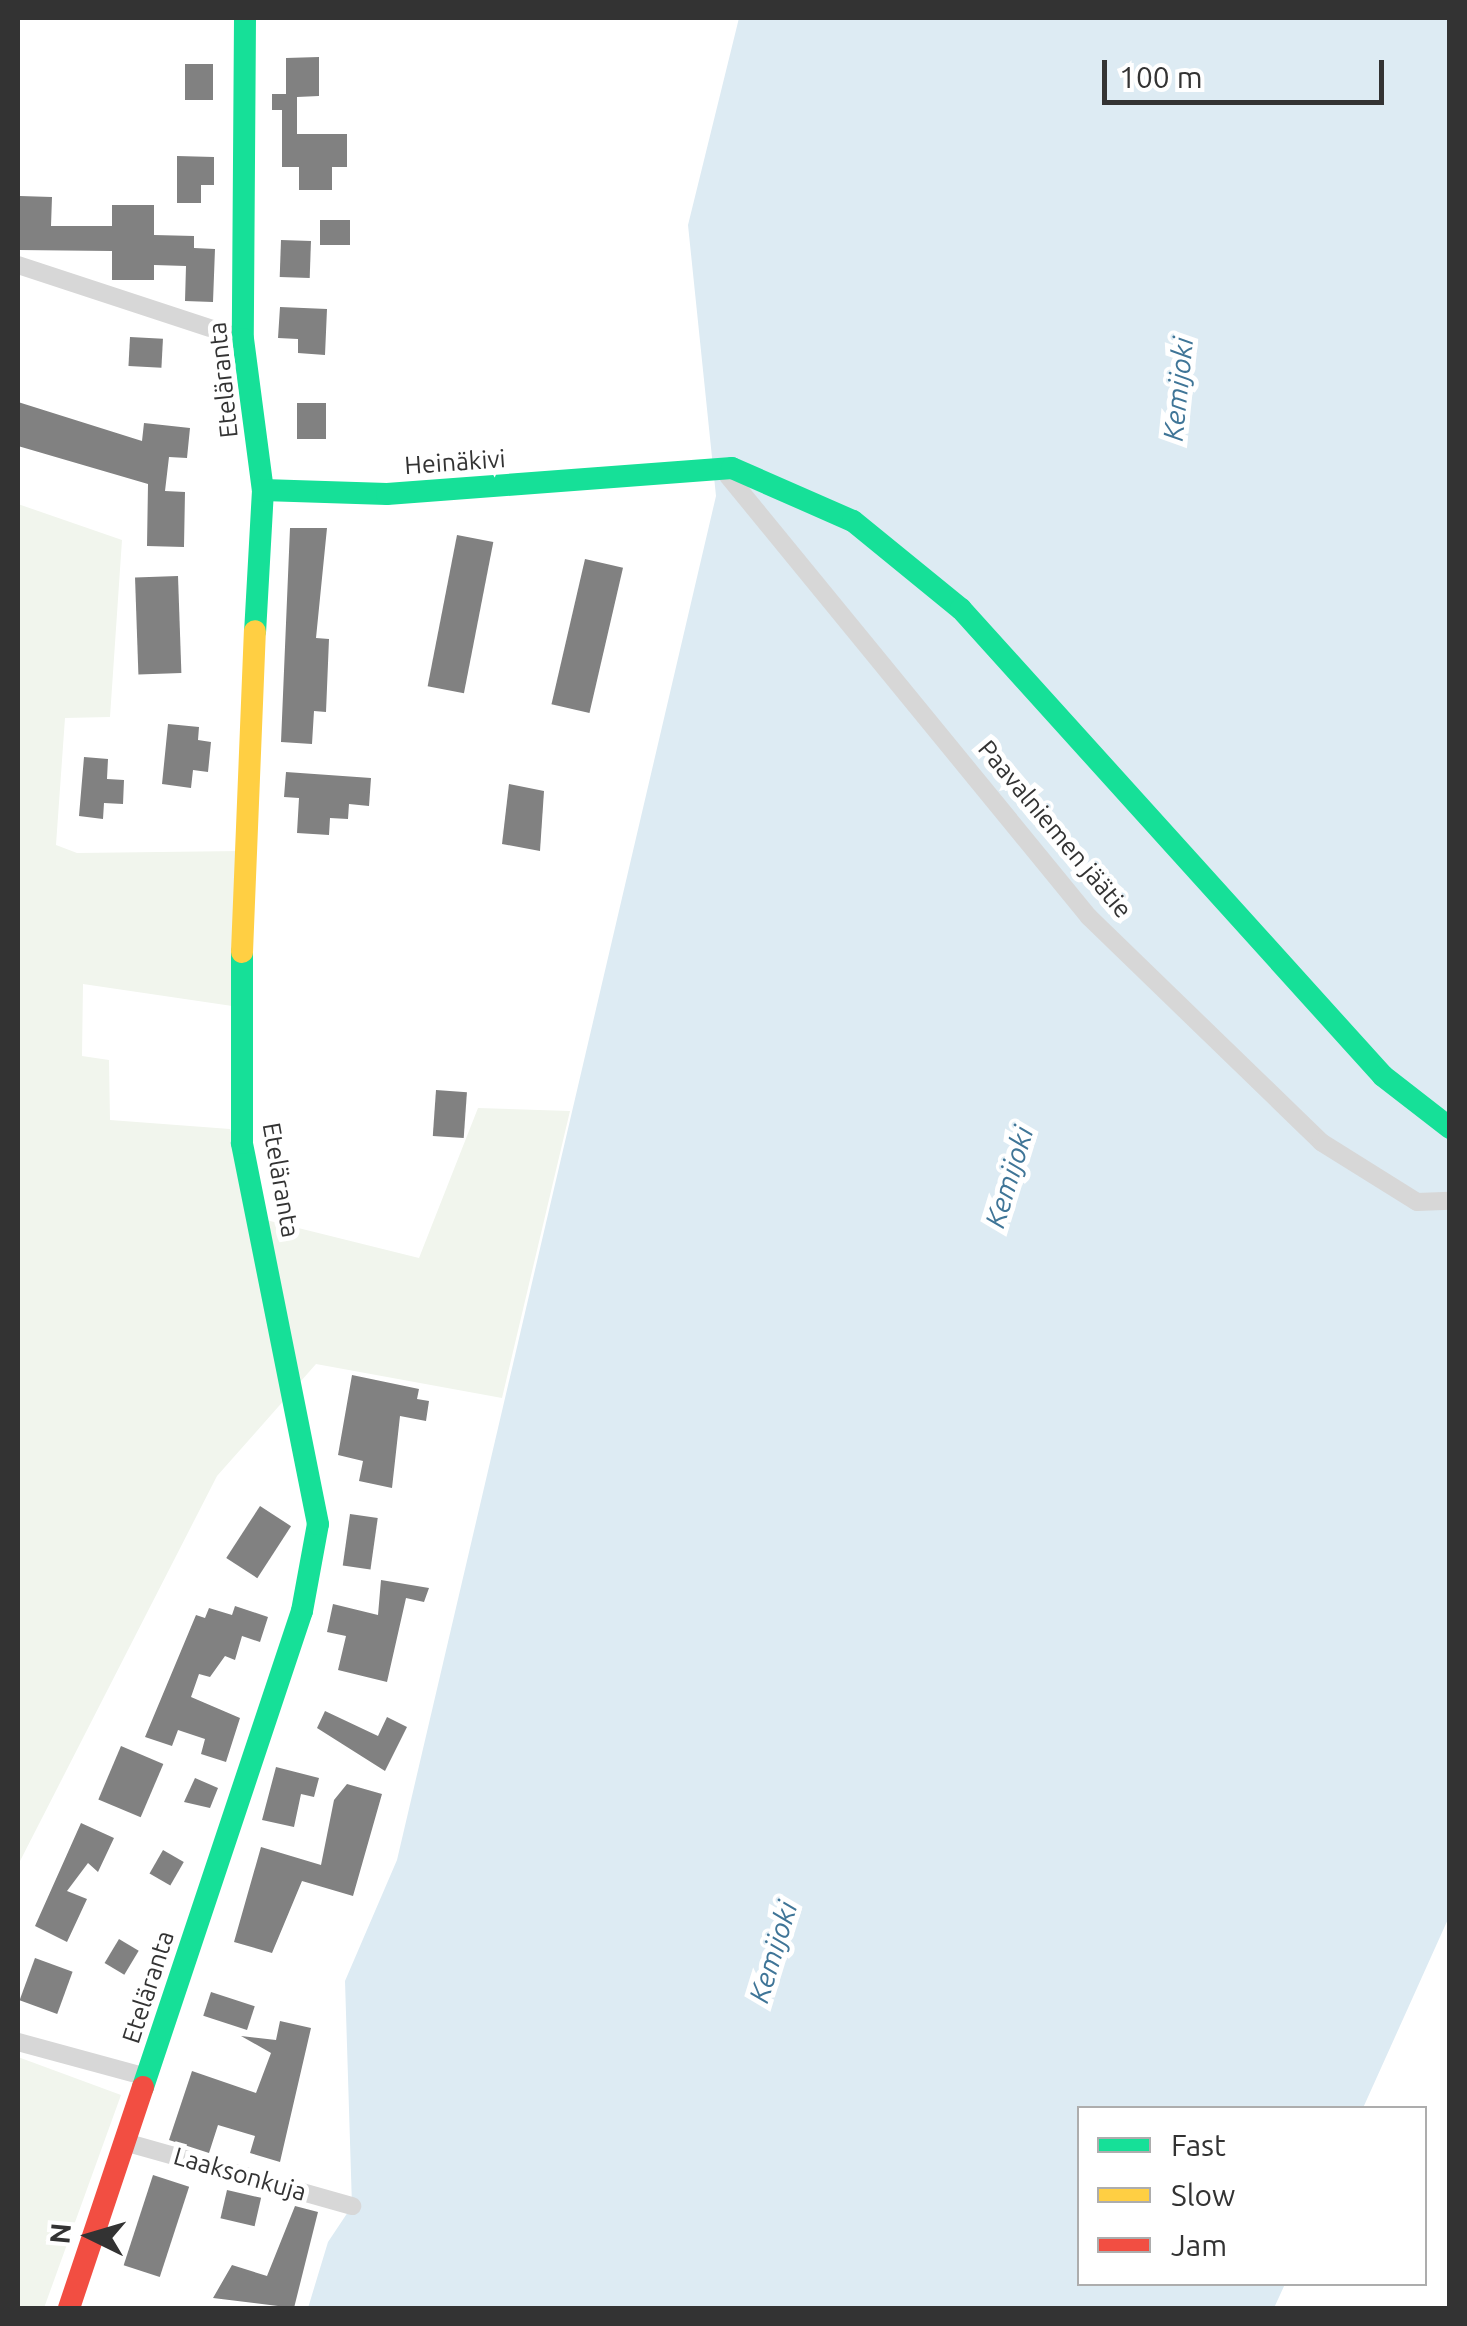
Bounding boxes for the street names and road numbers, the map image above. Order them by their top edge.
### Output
street label: Eteläranta [202,321,244,439]
street label: Heinäkivi [403,444,507,480]
street label: Paavalniemen jäätie [972,734,1138,924]
street label: Eteläranta [256,1120,306,1240]
street label: Eteläranta [116,1927,180,2047]
street label: Laaksonkuja [170,2141,310,2207]

